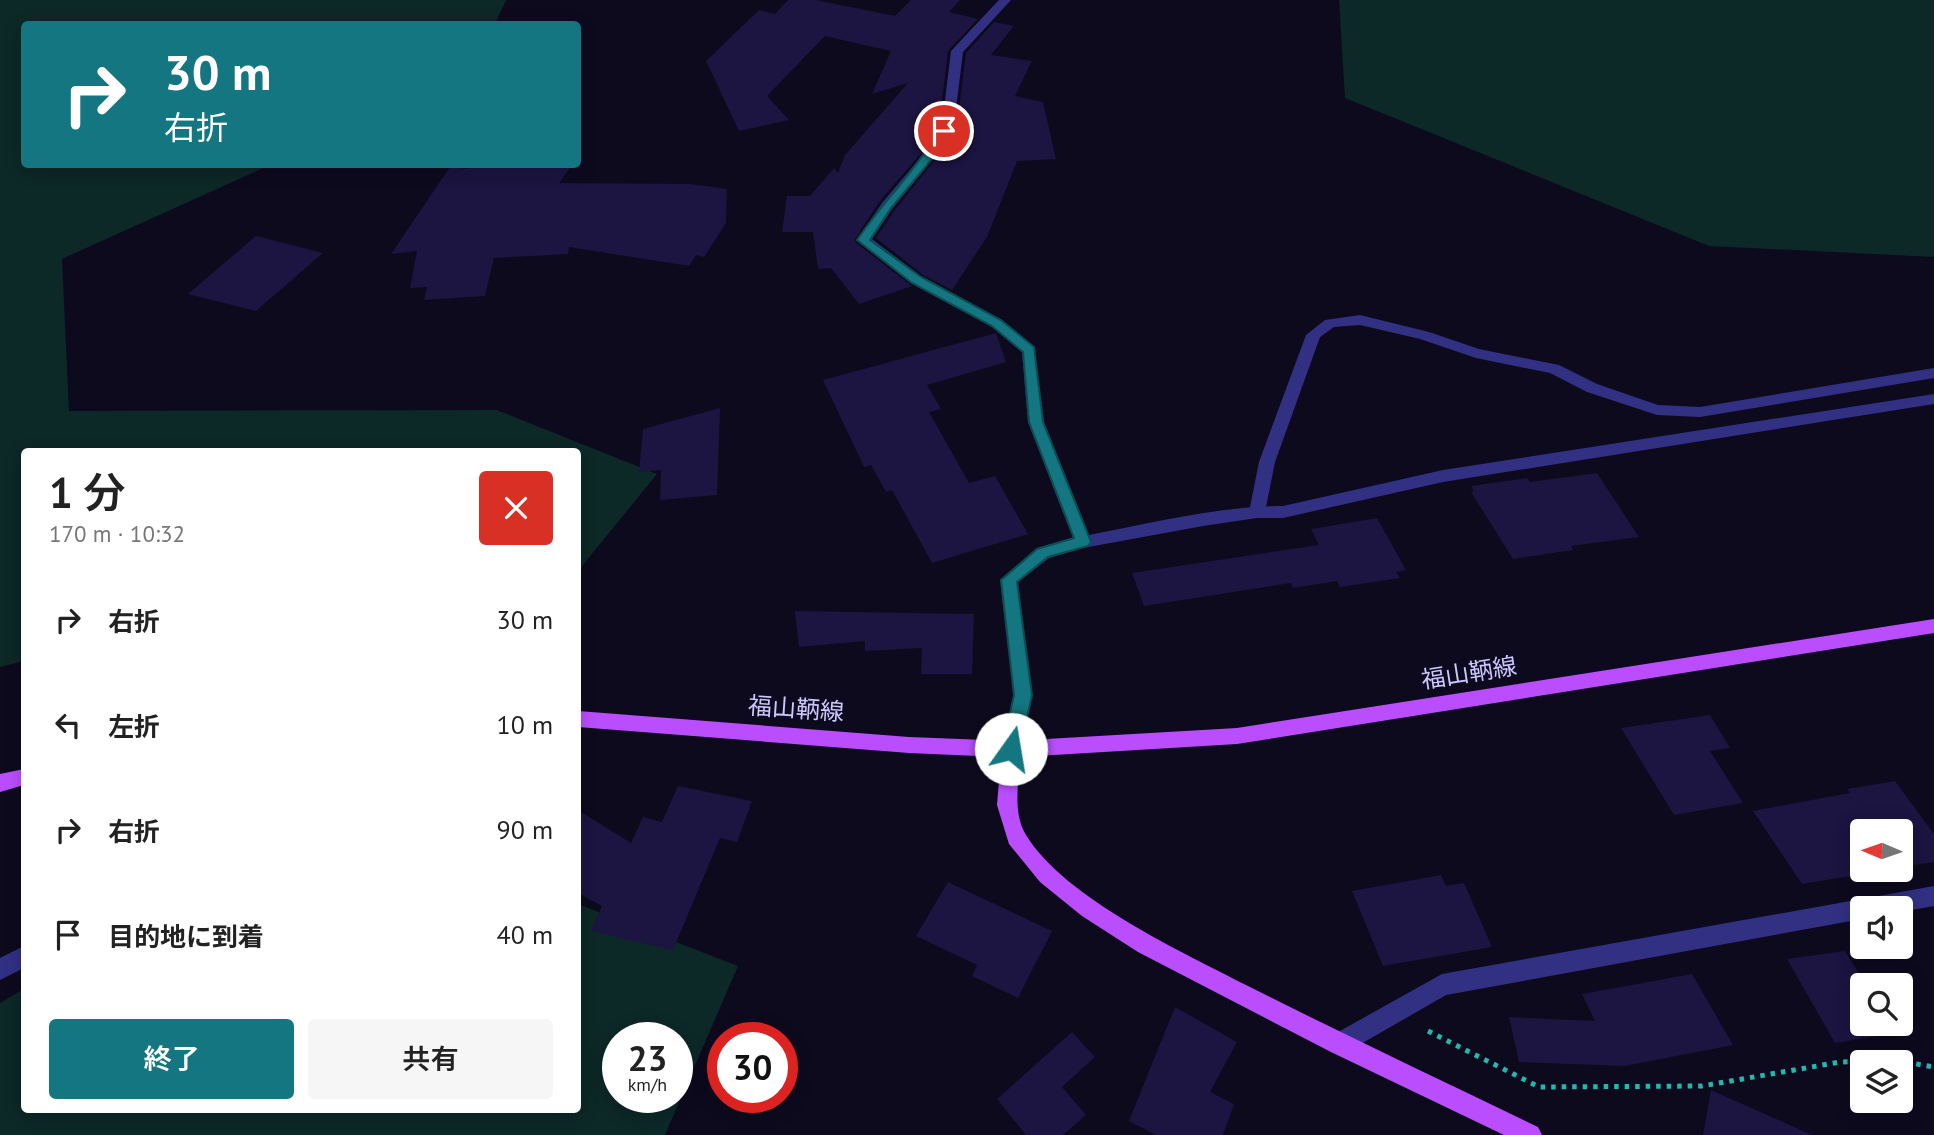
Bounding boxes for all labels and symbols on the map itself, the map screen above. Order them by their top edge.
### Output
pin [914,101,974,161]
street label: 福山鞆線 [1419,650,1519,695]
street label: 福山鞆線 [747,690,845,727]
position arrow [974,712,1048,786]
north arrow [1850,819,1913,882]
speed limit sign: 30 [707,1022,798,1113]

